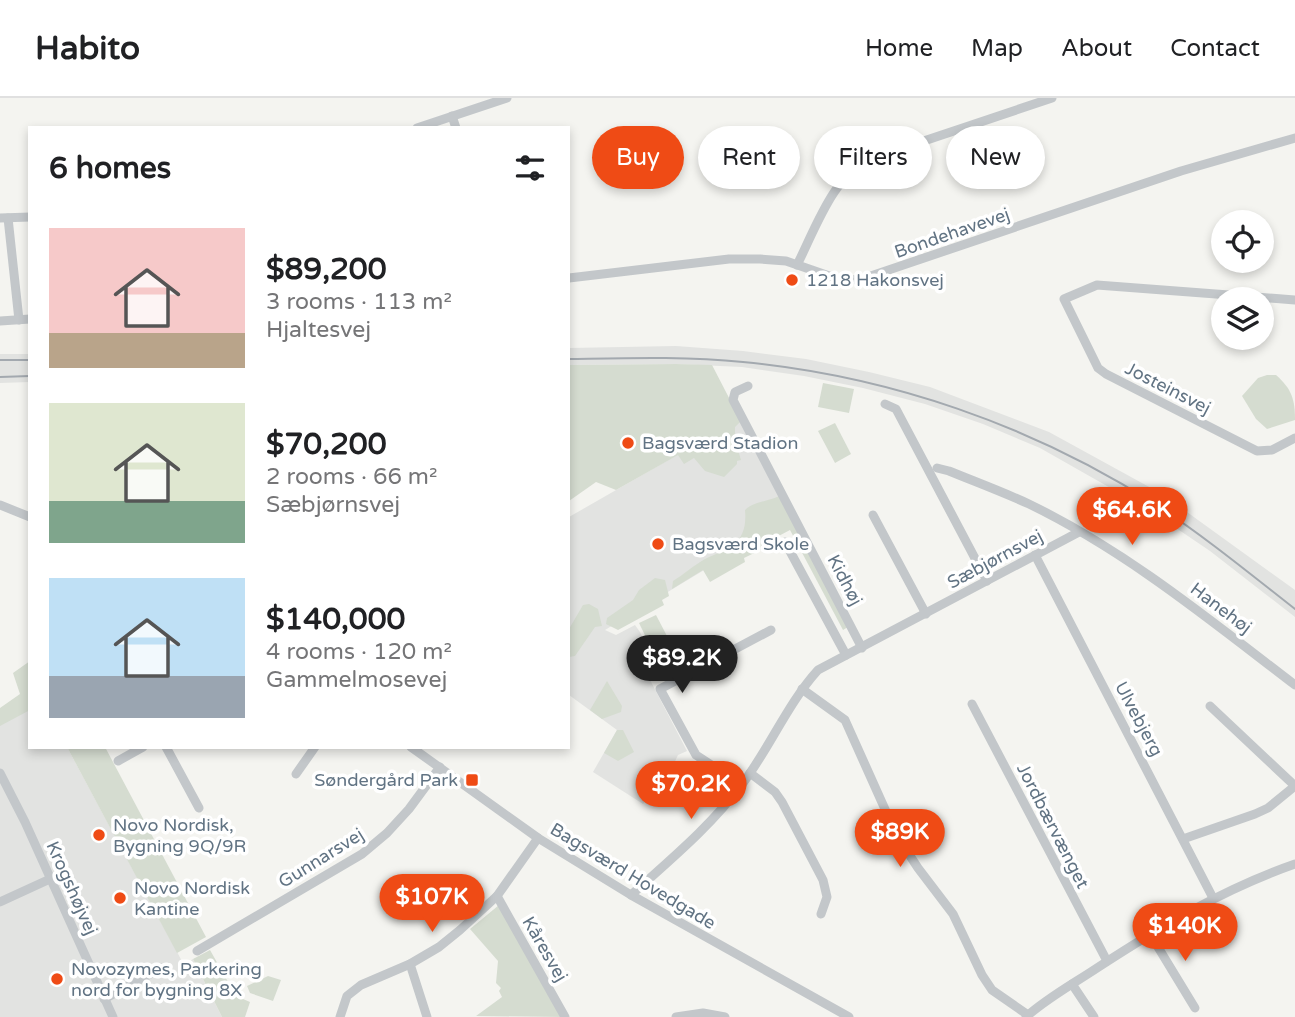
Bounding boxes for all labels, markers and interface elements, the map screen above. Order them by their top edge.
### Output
text: Habito [35,29,140,68]
text: Home [865,34,933,63]
text: Map [971,34,1023,63]
text: About [1061,34,1132,63]
text: Contact [1170,34,1260,63]
chip: Buy [592,126,684,189]
chip: Rent [698,126,800,189]
chip: Filters [814,126,932,189]
chip: New [946,126,1045,189]
icon: filters [511,149,549,187]
text: 6 homes [49,150,171,187]
street label: Bondehavevej [891,203,1013,263]
map controls [1211,210,1274,350]
button: locate [1211,210,1274,273]
text: $89,200 [266,251,386,288]
icon: home [105,256,189,340]
place label: 1218 Hakonsvej [806,269,944,291]
marker: 1218 Hakonsvej [784,272,800,288]
button: layers [1211,287,1274,350]
text: 3 rooms · 113 m² [266,288,452,316]
text: Hjaltesvej [266,316,371,344]
street label: Josteinsvej [1122,357,1214,419]
text: $70,200 [266,426,386,463]
icon: home [105,431,189,515]
place label: Bagsværd Stadion [642,432,798,454]
marker: Bagsværd Stadion [620,435,636,451]
text: 2 rooms · 66 m² [266,463,437,491]
pin: $64.6K [1075,488,1189,547]
text: Sæbjørnsvej [266,491,400,519]
text: $64.6K [1093,496,1171,524]
street label: Sæbjørnsvej [943,525,1047,593]
place label: Bagsværd Skole [672,533,809,555]
marker: Bagsværd Skole [650,536,666,552]
street label: Kidhøj [823,551,867,609]
street label: Hanehøj [1186,578,1256,638]
text: $140,000 [266,601,405,638]
icon: home [105,606,189,690]
pin: $89.2K [625,636,739,695]
text: 4 rooms · 120 m² [266,638,452,666]
text: $89.2K [643,644,721,672]
text: Gammelmosevej [266,666,447,694]
street label: Ulvebjerg [1110,678,1168,760]
street label: Jordbærvænget [1012,760,1094,892]
pin: $70.2K [634,762,748,821]
place label: Søndergård Park [314,769,458,791]
text: $70.2K [652,770,730,798]
marker: Søndergård Park [464,772,480,788]
pin: $89K [859,810,941,869]
place label: Novo Nordisk, Bygning 9Q/9R [113,814,246,857]
street label: Bagsværd Hovedgade [546,818,720,934]
text: $89K [871,818,929,846]
street label: Gunnarsvej [274,823,368,893]
marker: Novo Nordisk, Bygning 9Q/9R [91,827,107,843]
street label: Krogshøjvej [42,838,102,938]
pin: $107K [383,874,481,934]
place label: Novo Nordisk Kantine [134,877,250,920]
text: $107K [396,883,468,911]
marker: Novo Nordisk Kantine [112,890,128,906]
pin: $140K [1136,904,1234,963]
street label: Kåresvej [518,912,572,986]
text: $140K [1149,912,1221,940]
place label: Novozymes, Parkering nord for bygning 8X [71,958,262,1001]
marker: Novozymes, Parkering nord for bygning 8X [49,971,65,987]

